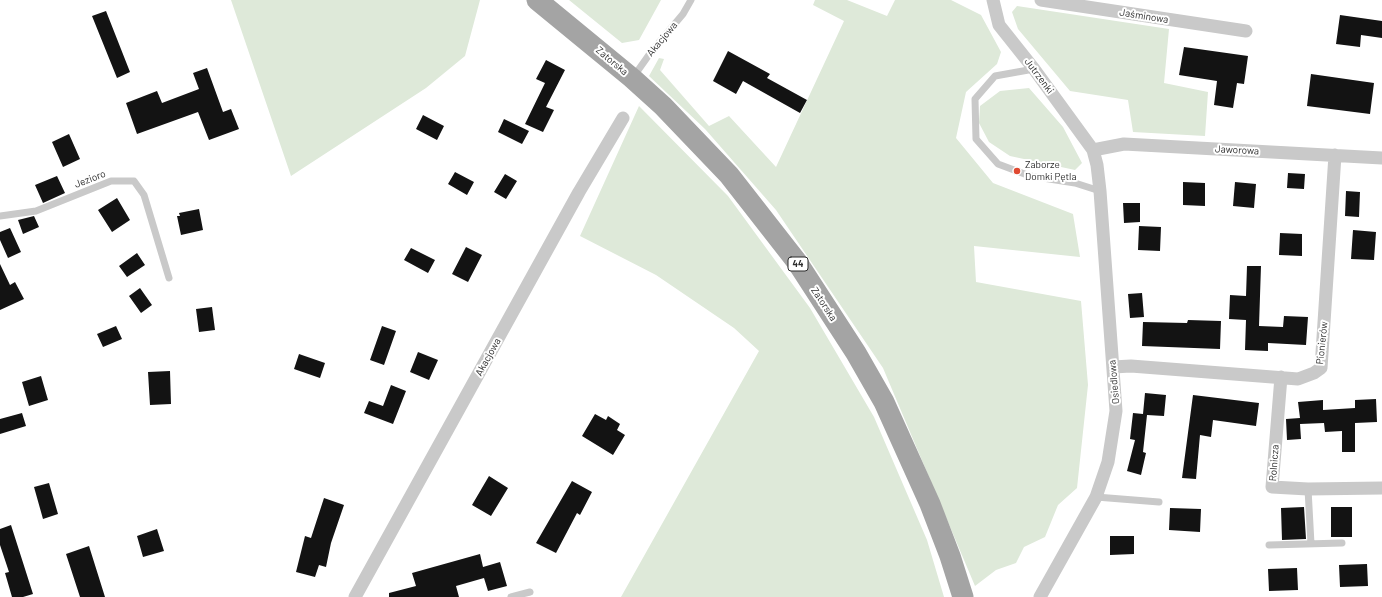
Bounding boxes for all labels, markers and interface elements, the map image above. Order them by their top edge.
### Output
street label: Jaśminowa [1119,6,1169,26]
street label: Akacjowa [644,19,680,59]
street label: Zatorska [594,44,630,78]
street label: Jutrzenki [1022,56,1056,96]
street label: Jaworowa [1215,143,1259,157]
place label: Zaborze Domki Pętla [1025,159,1076,182]
marker: Zaborze Domki Pętla [1012,166,1022,176]
street label: Jezioro [73,168,107,190]
road number: 44 [788,257,808,271]
street label: Zatorska [809,285,839,323]
street label: Pionierów [1314,321,1330,365]
street label: Akacjowa [473,336,503,378]
street label: Osiedlowa [1106,359,1122,405]
street label: Rolnicza [1267,444,1281,482]

